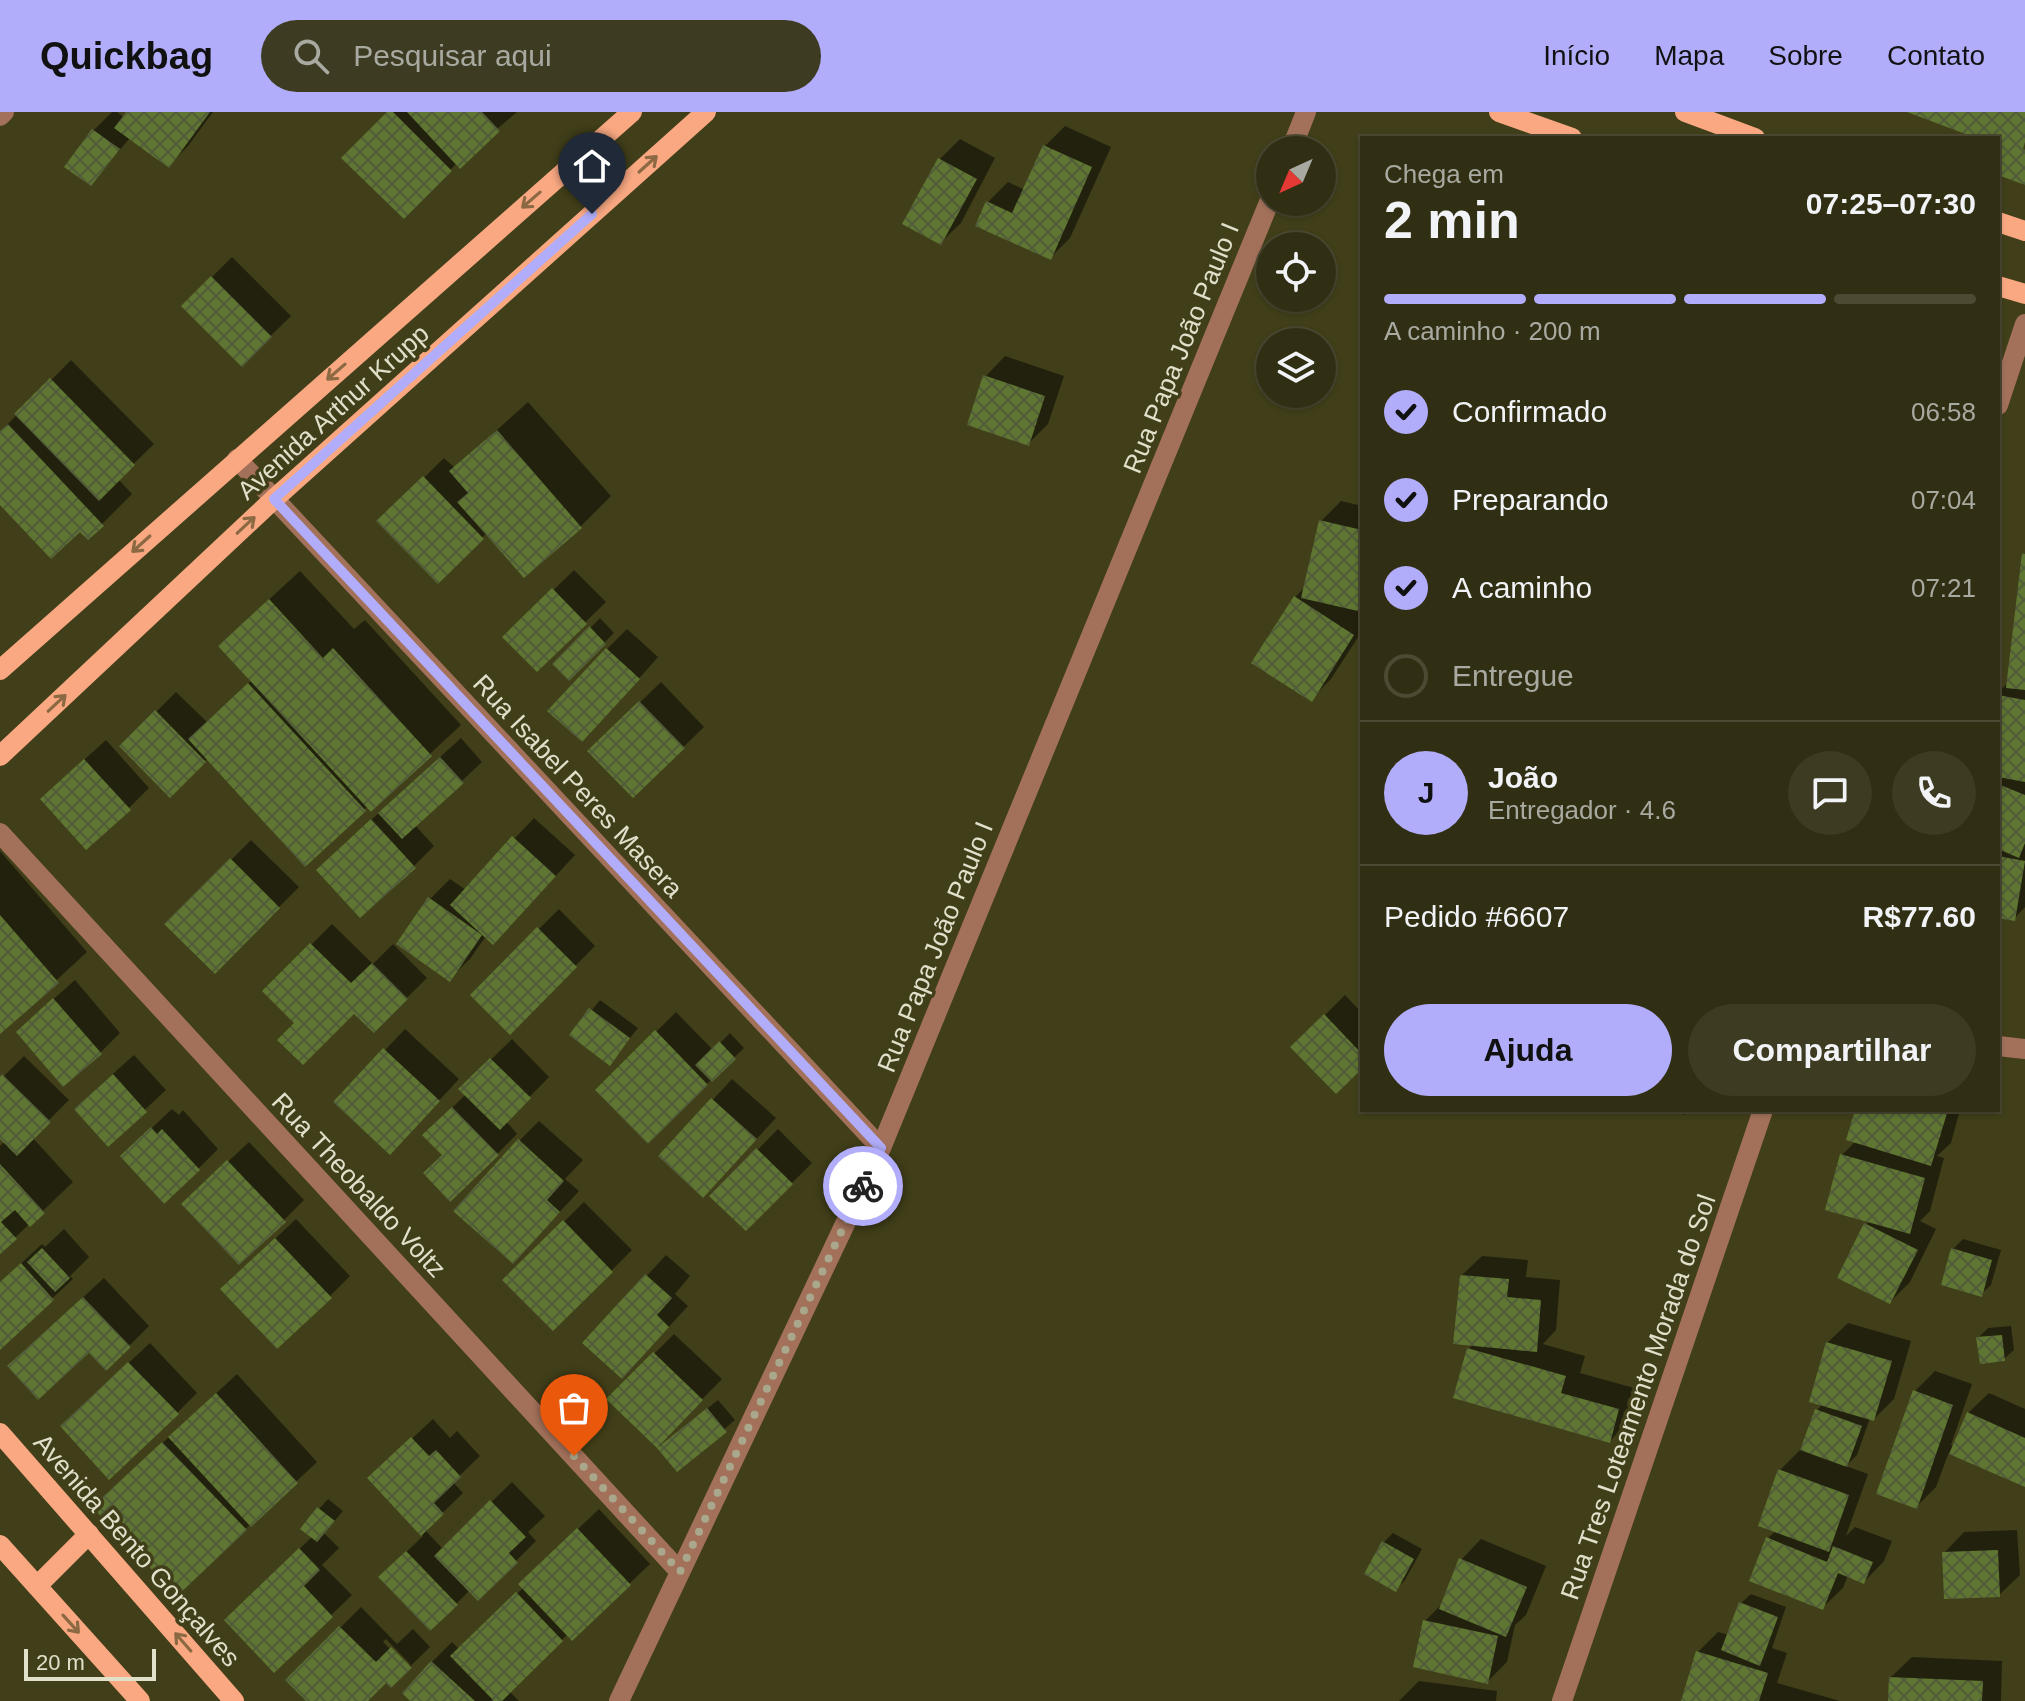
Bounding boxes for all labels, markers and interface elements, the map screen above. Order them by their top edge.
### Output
search box [261,20,821,92]
icon: search [289,34,333,78]
text: Quickbag [40,35,213,77]
text: Pesquisar aqui [353,39,552,72]
text: Início [1543,40,1610,71]
text: Mapa [1654,40,1724,71]
text: Sobre [1768,40,1843,71]
text: Contato [1887,40,1985,71]
pin [558,132,626,214]
north arrow [1256,136,1336,216]
map controls [1256,136,1336,408]
icon: home [570,144,614,188]
one-way arrow [638,154,658,173]
text: Chega em [1384,159,1504,189]
text: 07:25–07:30 [1806,187,1976,220]
one-way arrow [522,191,542,209]
text: 2 min [1384,191,1520,249]
street label: Rua Papa João Paulo I [1117,218,1245,478]
button: locate [1256,232,1336,312]
text: A caminho · 200 m [1384,316,1601,346]
street label: Avenida Arthur Krupp [231,318,435,506]
button: layers [1256,328,1336,408]
one-way arrow [326,363,346,381]
icon: check [1384,390,1428,434]
text: Confirmado [1452,395,1607,428]
text: 06:58 [1911,397,1976,427]
icon: check [1384,478,1428,522]
text: Preparando [1452,483,1609,516]
text: 07:04 [1911,485,1976,515]
one-way arrow [236,515,256,534]
one-way arrow [132,535,152,553]
icon: check [1384,566,1428,610]
text: A caminho [1452,571,1592,604]
text: 07:21 [1911,573,1976,603]
text: Entregue [1452,659,1574,692]
street label: Rua Isabel Peres Masera [467,668,689,904]
one-way arrow [47,693,67,712]
button: chat [1788,751,1872,835]
button: phone [1892,751,1976,835]
text: João [1488,761,1558,794]
text: J [1418,776,1434,809]
text: Entregador · 4.6 [1488,795,1676,825]
street label: Rua Papa João Paulo I [871,817,999,1077]
text: Pedido #6607 [1384,900,1569,933]
text: R$77.60 [1863,900,1976,933]
button: Ajuda [1384,1004,1672,1096]
button: Compartilhar [1688,1004,1976,1096]
street label: Rua Theobaldo Voltz [266,1087,452,1283]
courier [823,1146,903,1226]
icon: bike [841,1164,885,1208]
street label: Rua Tres Loteamento Morada do Sol [1554,1191,1722,1603]
pin [540,1374,608,1456]
icon: bag [552,1386,596,1430]
street label: Avenida Bento Gonçalves [28,1427,246,1673]
one-way arrow [61,1613,79,1633]
one-way arrow [174,1632,192,1652]
scale bar [24,1645,156,1681]
text: 20 m [36,1650,85,1675]

